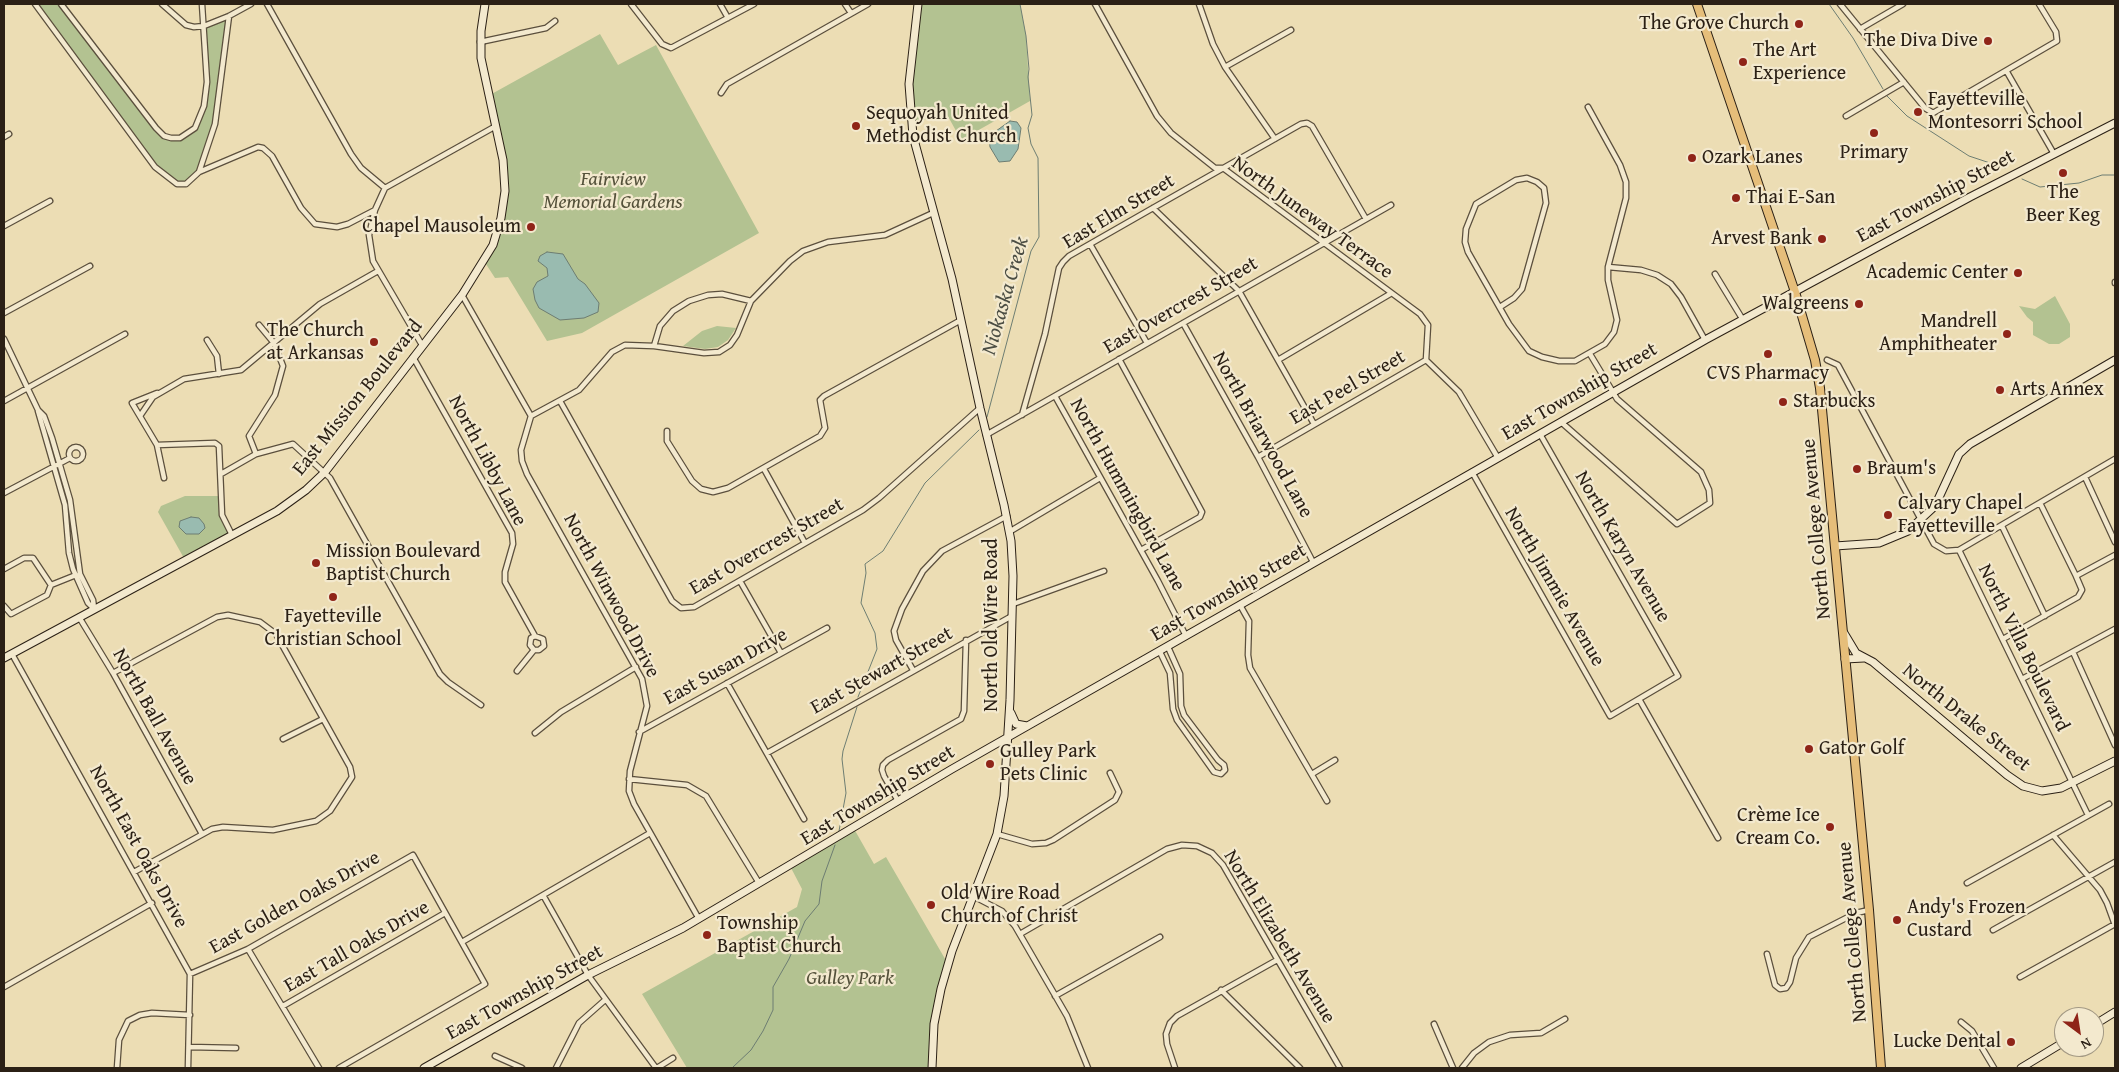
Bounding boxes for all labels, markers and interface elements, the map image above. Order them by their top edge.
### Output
place label: The Grove Church [1639,12,1789,36]
marker: The Grove Church [1793,18,1805,30]
place label: The Diva Dive [1864,29,1978,53]
marker: The Diva Dive [1982,35,1994,47]
place label: The Art Experience [1753,39,1846,86]
marker: The Art Experience [1737,56,1749,68]
place label: Fayetteville Montesorri School [1928,88,2083,135]
place label: Sequoyah United Methodist Church [866,102,1017,149]
marker: Fayetteville Montesorri School [1912,106,1924,118]
marker: Sequoyah United Methodist Church [850,120,862,132]
marker: Primary [1868,127,1880,139]
place label: Primary [1840,141,1908,165]
street label: East Township Street [1853,145,2019,249]
place label: Ozark Lanes [1702,146,1803,170]
street label: North Juneway Terrace [1227,151,1397,285]
marker: Ozark Lanes [1686,152,1698,164]
marker: The Beer Keg [2057,167,2069,179]
park label: Fairview Memorial Gardens [543,168,683,215]
street label: East Elm Street [1059,169,1179,255]
place label: The Beer Keg [2026,181,2100,228]
place label: Thai E-San [1746,186,1835,210]
marker: Thai E-San [1730,192,1742,204]
place label: Chapel Mausoleum [362,215,521,239]
marker: Chapel Mausoleum [525,221,537,233]
place label: Arvest Bank [1711,227,1812,251]
marker: Arvest Bank [1816,233,1828,245]
water label: Niokaska Creek [977,234,1035,358]
street label: East Overcrest Street [1100,252,1262,360]
place label: Academic Center [1866,261,2008,285]
marker: Academic Center [2012,267,2024,279]
place label: Walgreens [1762,292,1849,316]
marker: Walgreens [1853,298,1865,310]
place label: Mandrell Amphitheater [1879,310,1997,357]
street label: East Mission Boulevard [288,315,428,481]
place label: The Church at Arkansas [267,319,364,366]
marker: Mandrell Amphitheater [2001,328,2013,340]
marker: The Church at Arkansas [368,336,380,348]
street label: East Township Street [1498,338,1662,446]
street label: East Peel Street [1286,345,1410,431]
street label: North Briarwood Lane [1206,348,1318,522]
marker: CVS Pharmacy [1762,348,1774,360]
place label: CVS Pharmacy [1707,362,1829,386]
place label: Arts Annex [2010,378,2104,402]
marker: Arts Annex [1994,384,2006,396]
place label: Starbucks [1793,390,1875,414]
street label: North Libby Lane [442,392,532,530]
street label: North Hummingbird Lane [1064,394,1190,596]
marker: Starbucks [1777,396,1789,408]
street label: North College Avenue [1797,438,1837,620]
place label: Braum's [1867,457,1936,481]
marker: Braum's [1851,463,1863,475]
street label: North Karyn Avenue [1569,467,1675,627]
place label: Calvary Chapel Fayetteville [1898,492,2023,539]
street label: East Overcrest Street [686,493,848,601]
street label: North Jimmie Avenue [1499,503,1609,671]
marker: Calvary Chapel Fayetteville [1882,509,1894,521]
street label: North Winwood Drive [558,510,664,682]
street label: North Old Wire Road [980,538,1004,712]
street label: East Township Street [1147,539,1311,647]
place label: Mission Boulevard Baptist Church [326,540,480,587]
marker: Mission Boulevard Baptist Church [310,557,322,569]
street label: North Villa Boulevard [1972,560,2074,736]
marker: Fayetteville Christian School [327,591,339,603]
place label: Fayetteville Christian School [264,605,402,652]
street label: East Stewart Street [807,622,957,720]
street label: East Susan Drive [660,623,792,711]
street label: North Ball Avenue [107,645,201,789]
street label: North Drake Street [1897,659,2035,777]
place label: Gator Golf [1819,737,1904,761]
place label: Gulley Park Pets Clinic [1000,740,1096,787]
street label: East Township Street [797,741,959,851]
marker: Gator Golf [1803,743,1815,755]
marker: Gulley Park Pets Clinic [984,758,996,770]
street label: North East Oaks Drive [83,762,193,932]
place label: Crème Ice Cream Co. [1736,804,1820,851]
marker: Crème Ice Cream Co. [1824,821,1836,833]
street label: North College Avenue [1833,841,1873,1023]
street label: East Golden Oaks Drive [206,846,384,960]
street label: North Elizabeth Avenue [1218,846,1340,1028]
place label: Old Wire Road Church of Christ [941,882,1078,929]
street label: East Tall Oaks Drive [280,896,434,998]
place label: Andy's Frozen Custard [1907,896,2026,943]
marker: Old Wire Road Church of Christ [925,899,937,911]
place label: Township Baptist Church [717,912,841,959]
marker: Andy's Frozen Custard [1891,914,1903,926]
marker: Township Baptist Church [701,929,713,941]
street label: East Township Street [443,940,607,1046]
park label: Gulley Park [806,967,894,991]
north arrow [2054,1007,2104,1057]
place label: Lucke Dental [1893,1030,2001,1054]
text: N [2077,1033,2095,1055]
marker: Lucke Dental [2005,1036,2017,1048]

